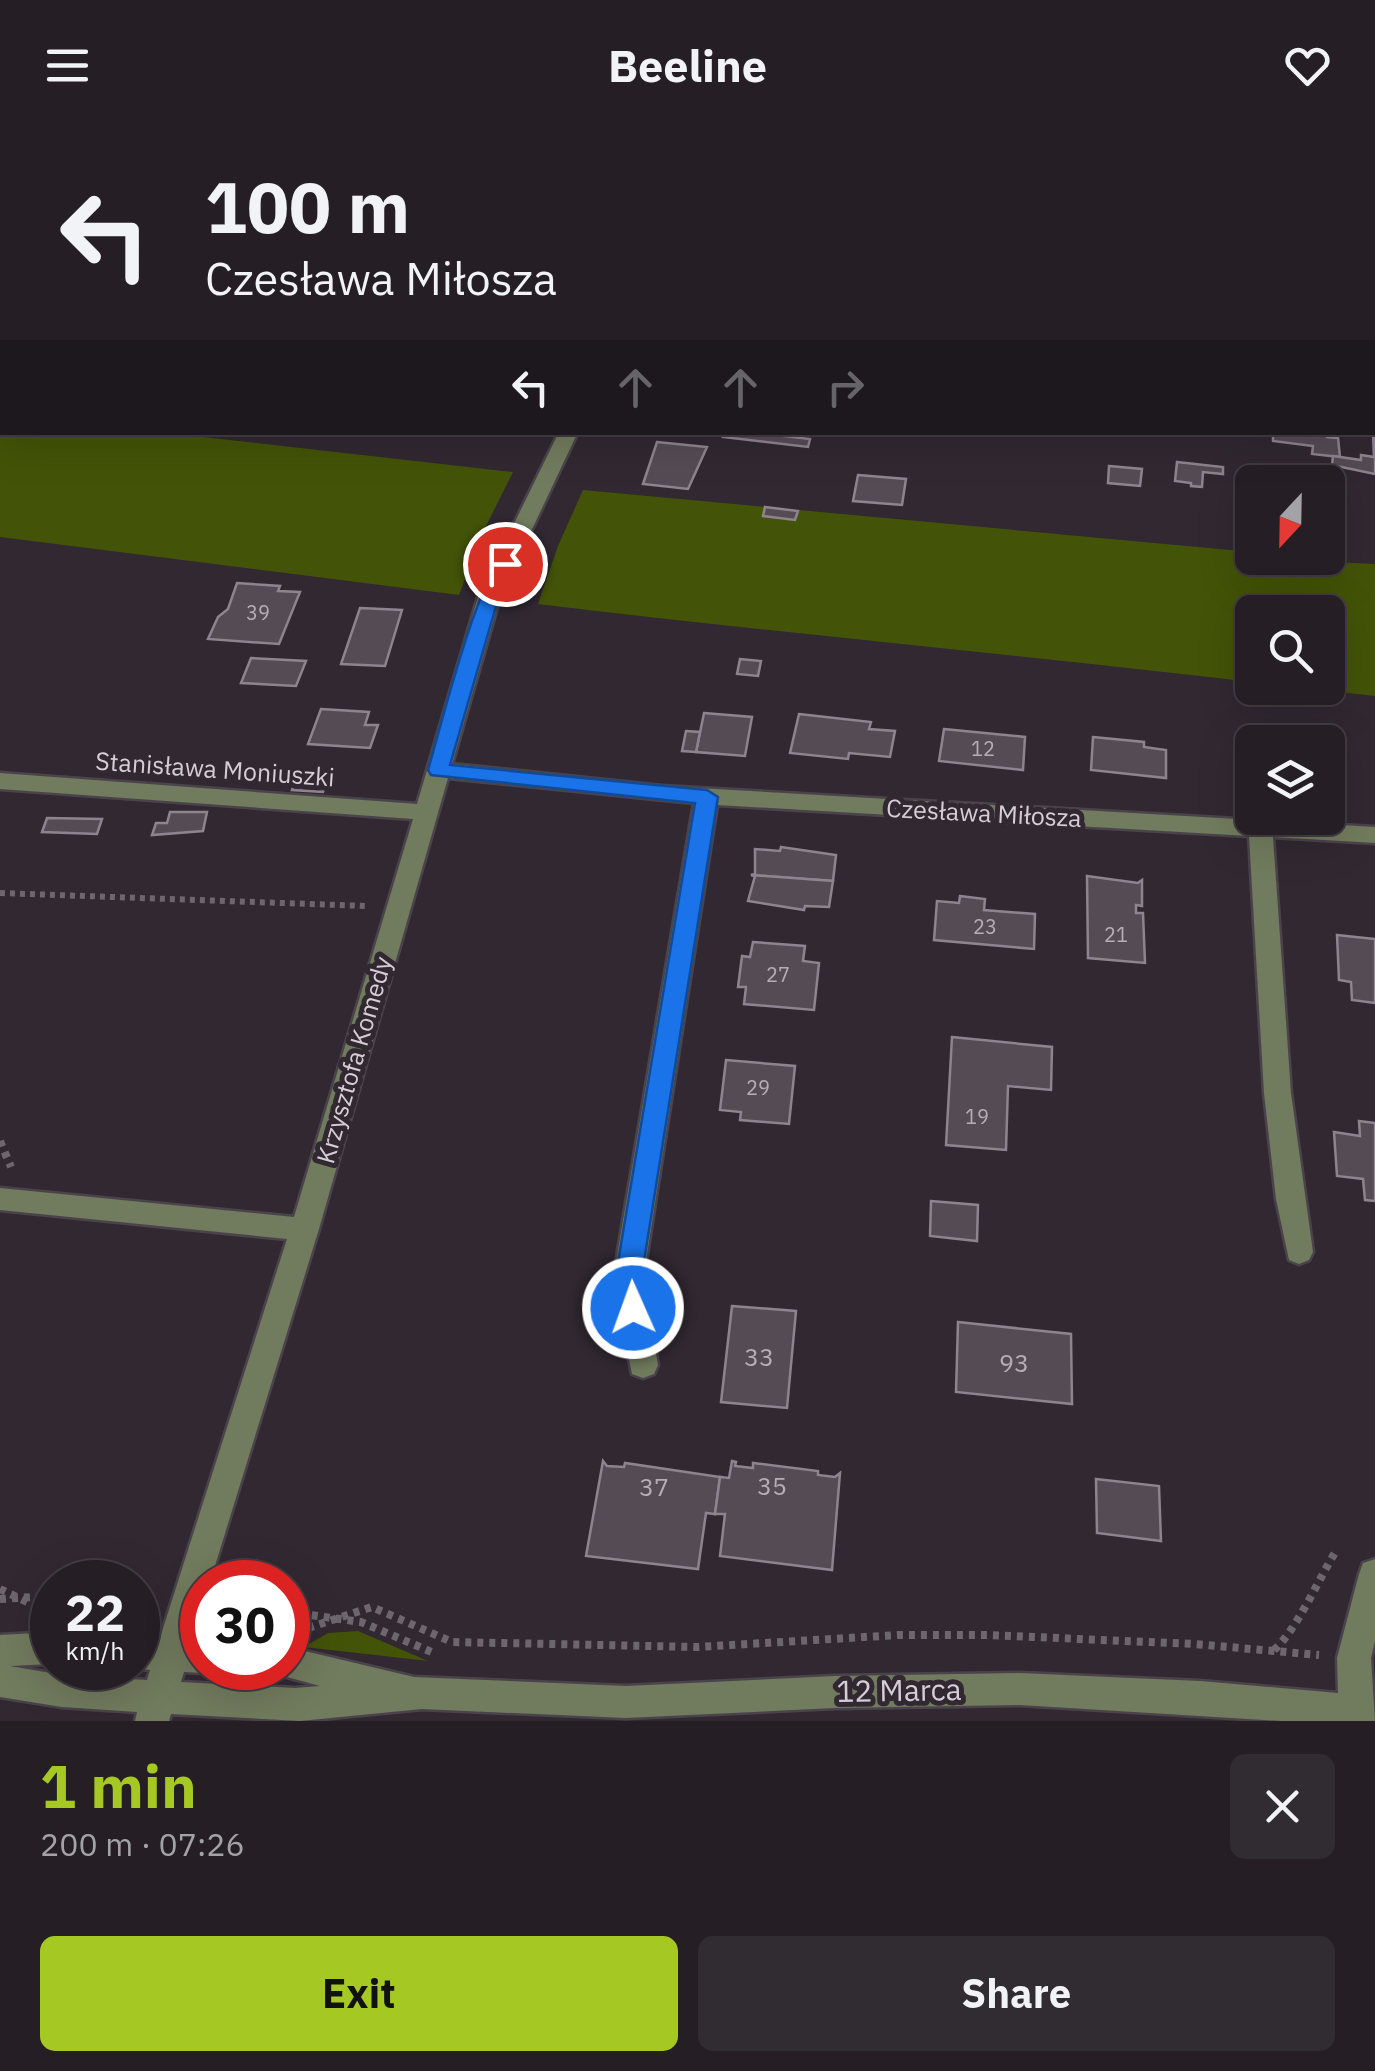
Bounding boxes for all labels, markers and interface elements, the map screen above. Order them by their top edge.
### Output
text: Beeline [608,36,767,94]
icon: menu [40,38,95,93]
icon: heart [1280,38,1335,93]
text: 100 m [205,161,410,252]
icon: left [40,170,170,300]
text: Czesława Miłosza [205,249,557,307]
icon: left [503,360,558,415]
icon: ahead [608,360,663,415]
icon: ahead [713,360,768,415]
icon: right [818,360,873,415]
north arrow [1235,465,1345,575]
map controls [1235,465,1345,835]
pin [463,522,548,607]
icon: arrive [478,537,533,592]
button: search [1235,595,1345,705]
house number: 39 [246,599,270,626]
button: layers [1235,725,1345,835]
house number: 12 [971,735,995,762]
street label: Stanisława Moniuszki [94,744,336,793]
street label: Czesława Miłosza [885,791,1083,834]
house number: 23 [973,913,997,940]
house number: 21 [1104,921,1128,948]
street label: Krzysztofa Komedy [308,952,399,1167]
house number: 27 [766,961,790,988]
house number: 29 [746,1074,770,1101]
house number: 19 [965,1103,989,1130]
position arrow [581,1256,685,1360]
house number: 33 [744,1340,774,1373]
house number: 93 [999,1346,1029,1379]
house number: 35 [757,1469,787,1502]
house number: 37 [639,1470,669,1503]
speed limit sign: 30 [180,1560,310,1690]
text: 22 [65,1580,125,1645]
text: km/h [66,1634,124,1667]
street label: 12 Marca [836,1669,962,1710]
text: 1 min [40,1746,197,1825]
button: close [1230,1754,1335,1859]
text: 200 m · 07:26 [40,1823,245,1865]
button: Exit [40,1936,678,2051]
button: Share [698,1936,1335,2051]

